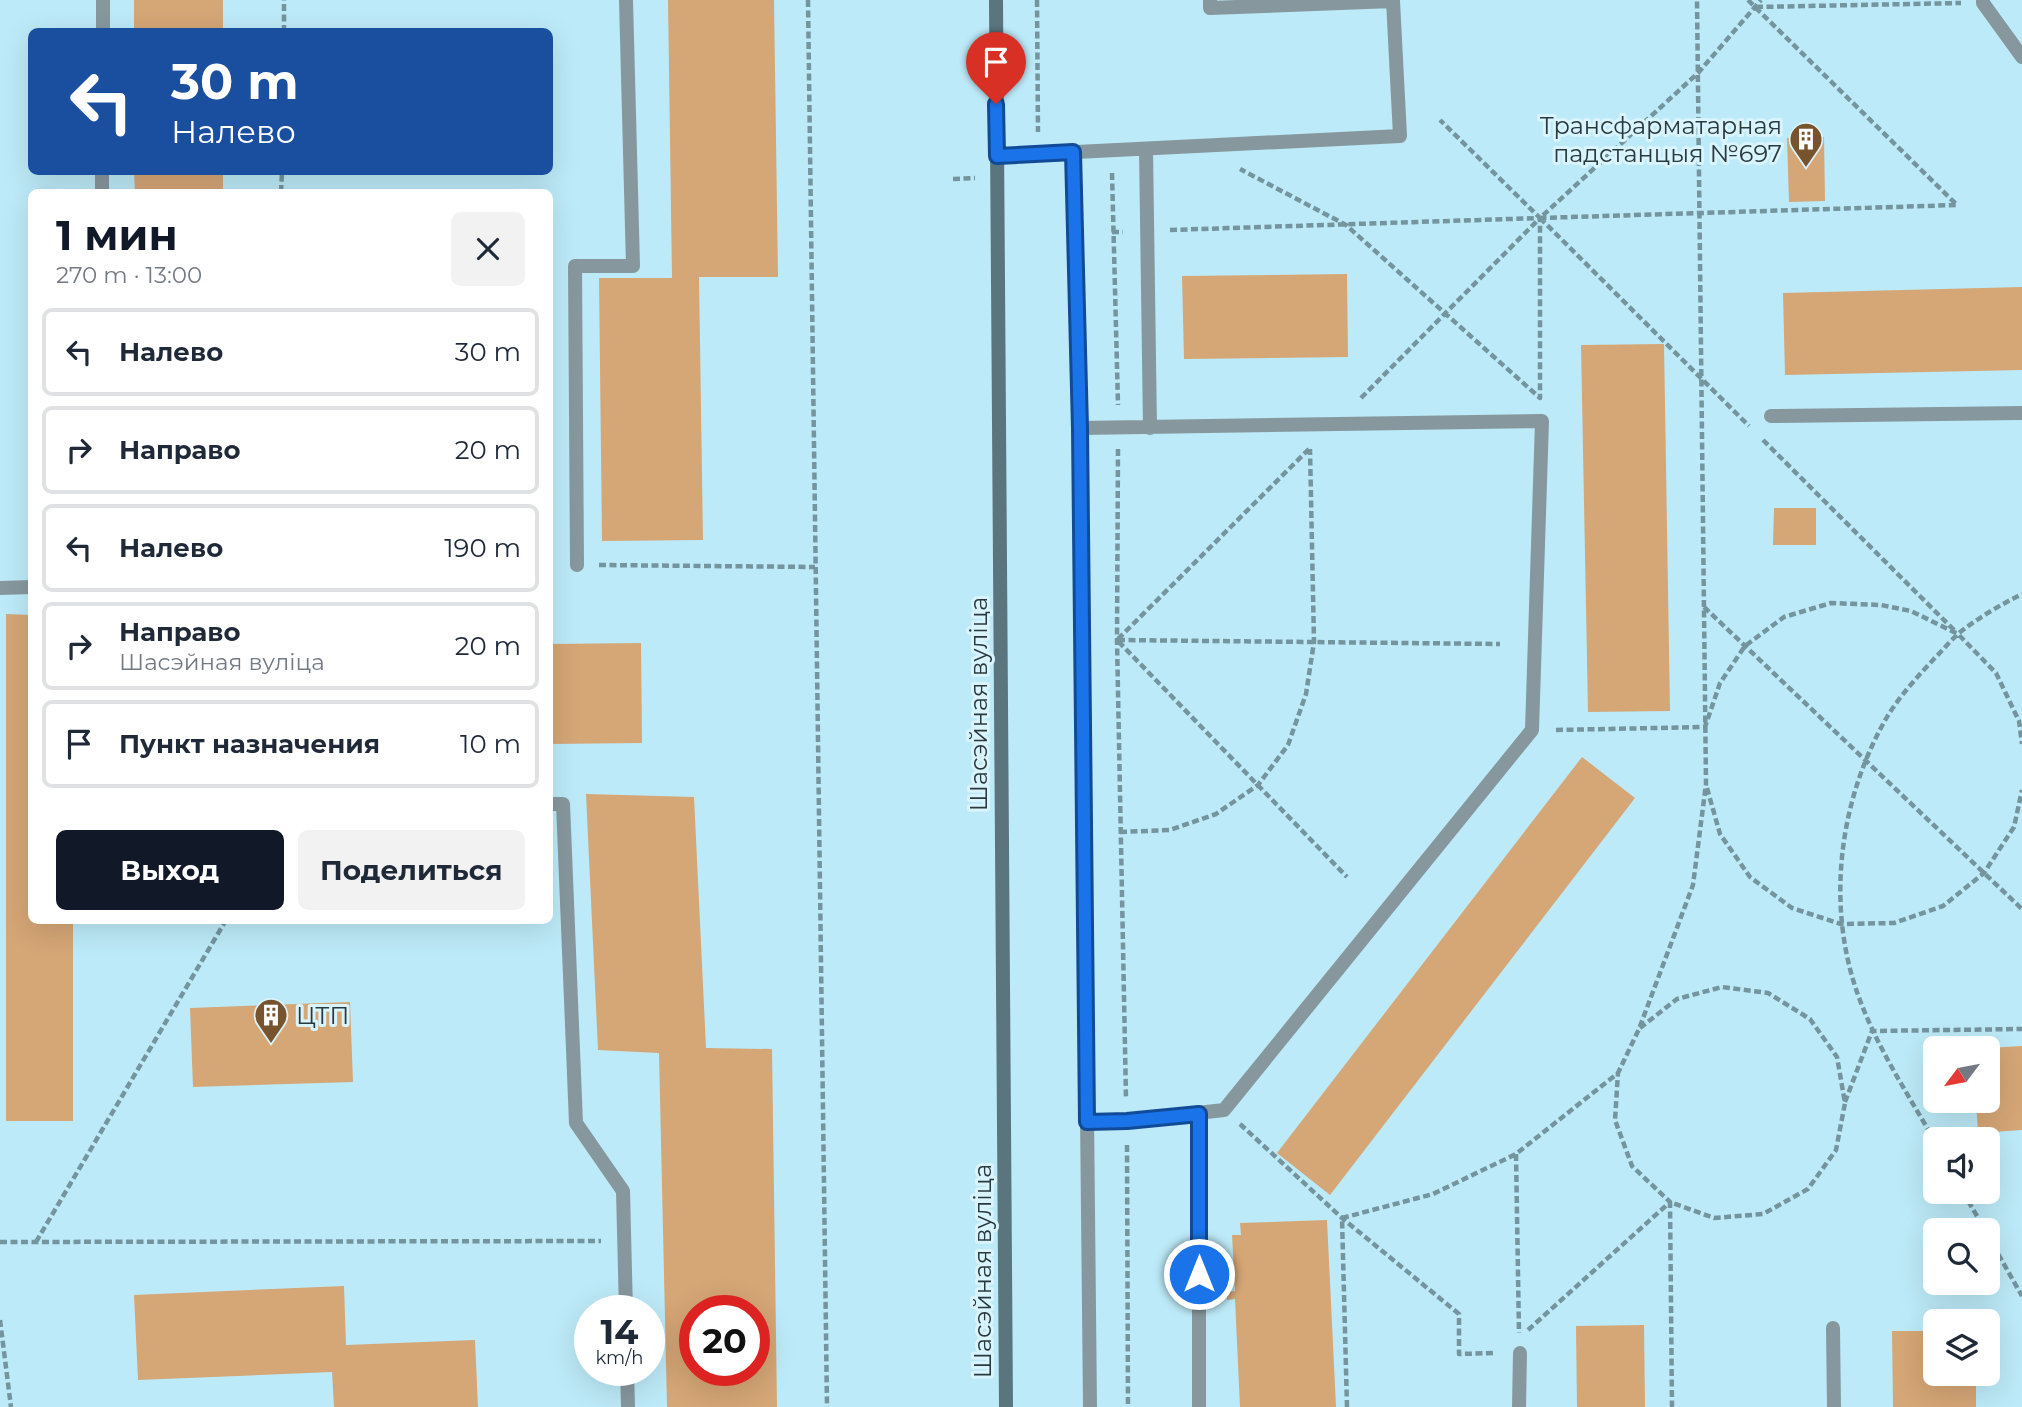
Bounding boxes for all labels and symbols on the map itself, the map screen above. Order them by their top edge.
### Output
pin [966,32,1026,104]
place label: Трансфарматарная падстанцыя №697 [1540,111,1782,168]
building icon: Трансфарматарная падстанцыя №697 [1787,120,1825,169]
street label: Шасэйная вуліца [964,597,993,811]
building icon: ЦТП [252,996,290,1045]
place label: ЦТП [296,1001,349,1030]
north arrow [1923,1036,2000,1113]
street label: Шасэйная вуліца [968,1164,997,1378]
position arrow [1162,1237,1236,1311]
speed limit sign: 20 [679,1295,770,1386]

